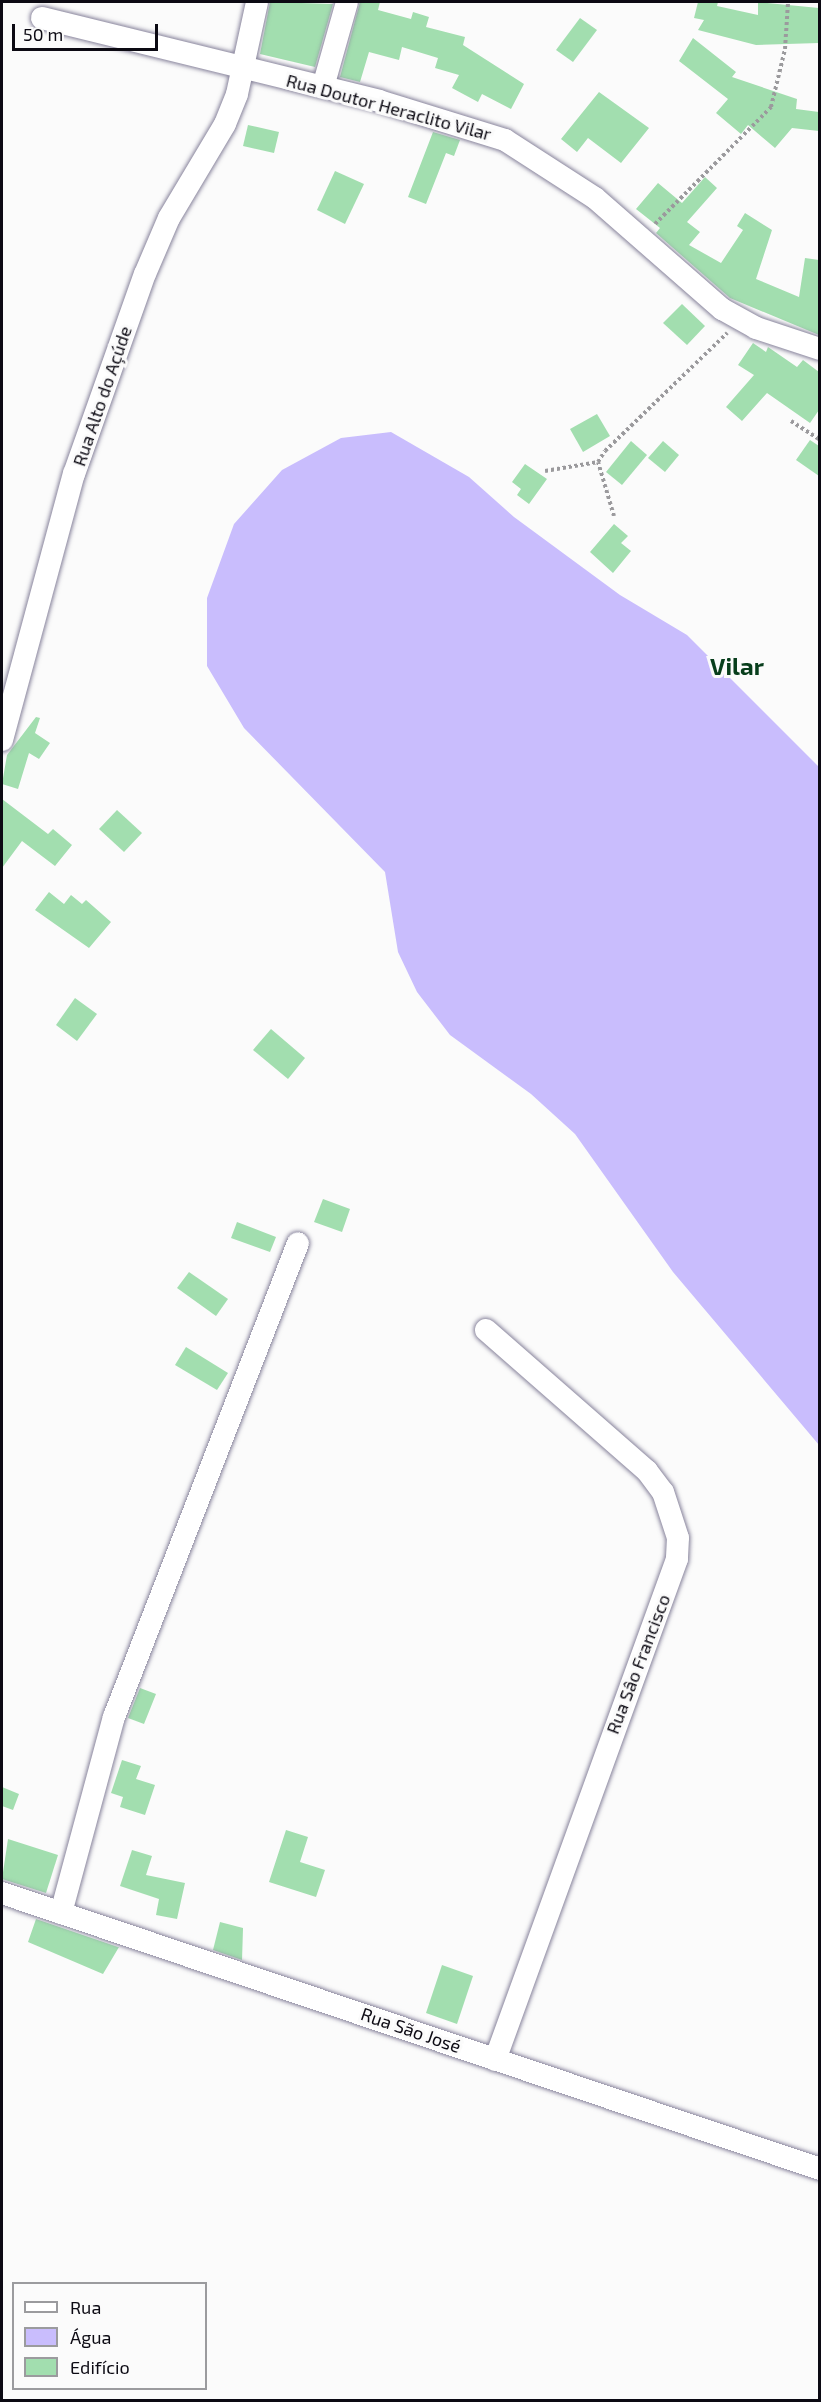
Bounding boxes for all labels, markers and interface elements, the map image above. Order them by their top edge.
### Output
scale bar [15,12,160,50]
text: 50 m [23,23,63,45]
street label: Rua Doutor Heraclito Vilar [284,69,494,145]
street label: Rua Alto do Açúde [68,323,136,469]
district label: Vilar [710,652,764,680]
street label: Rua Sâo Francisco [601,1591,675,1737]
street label: Rua São José [358,2003,464,2057]
legend [12,2282,207,2390]
text: Rua [70,2296,101,2318]
text: Água [70,2326,111,2348]
text: Edifício [70,2356,130,2378]

